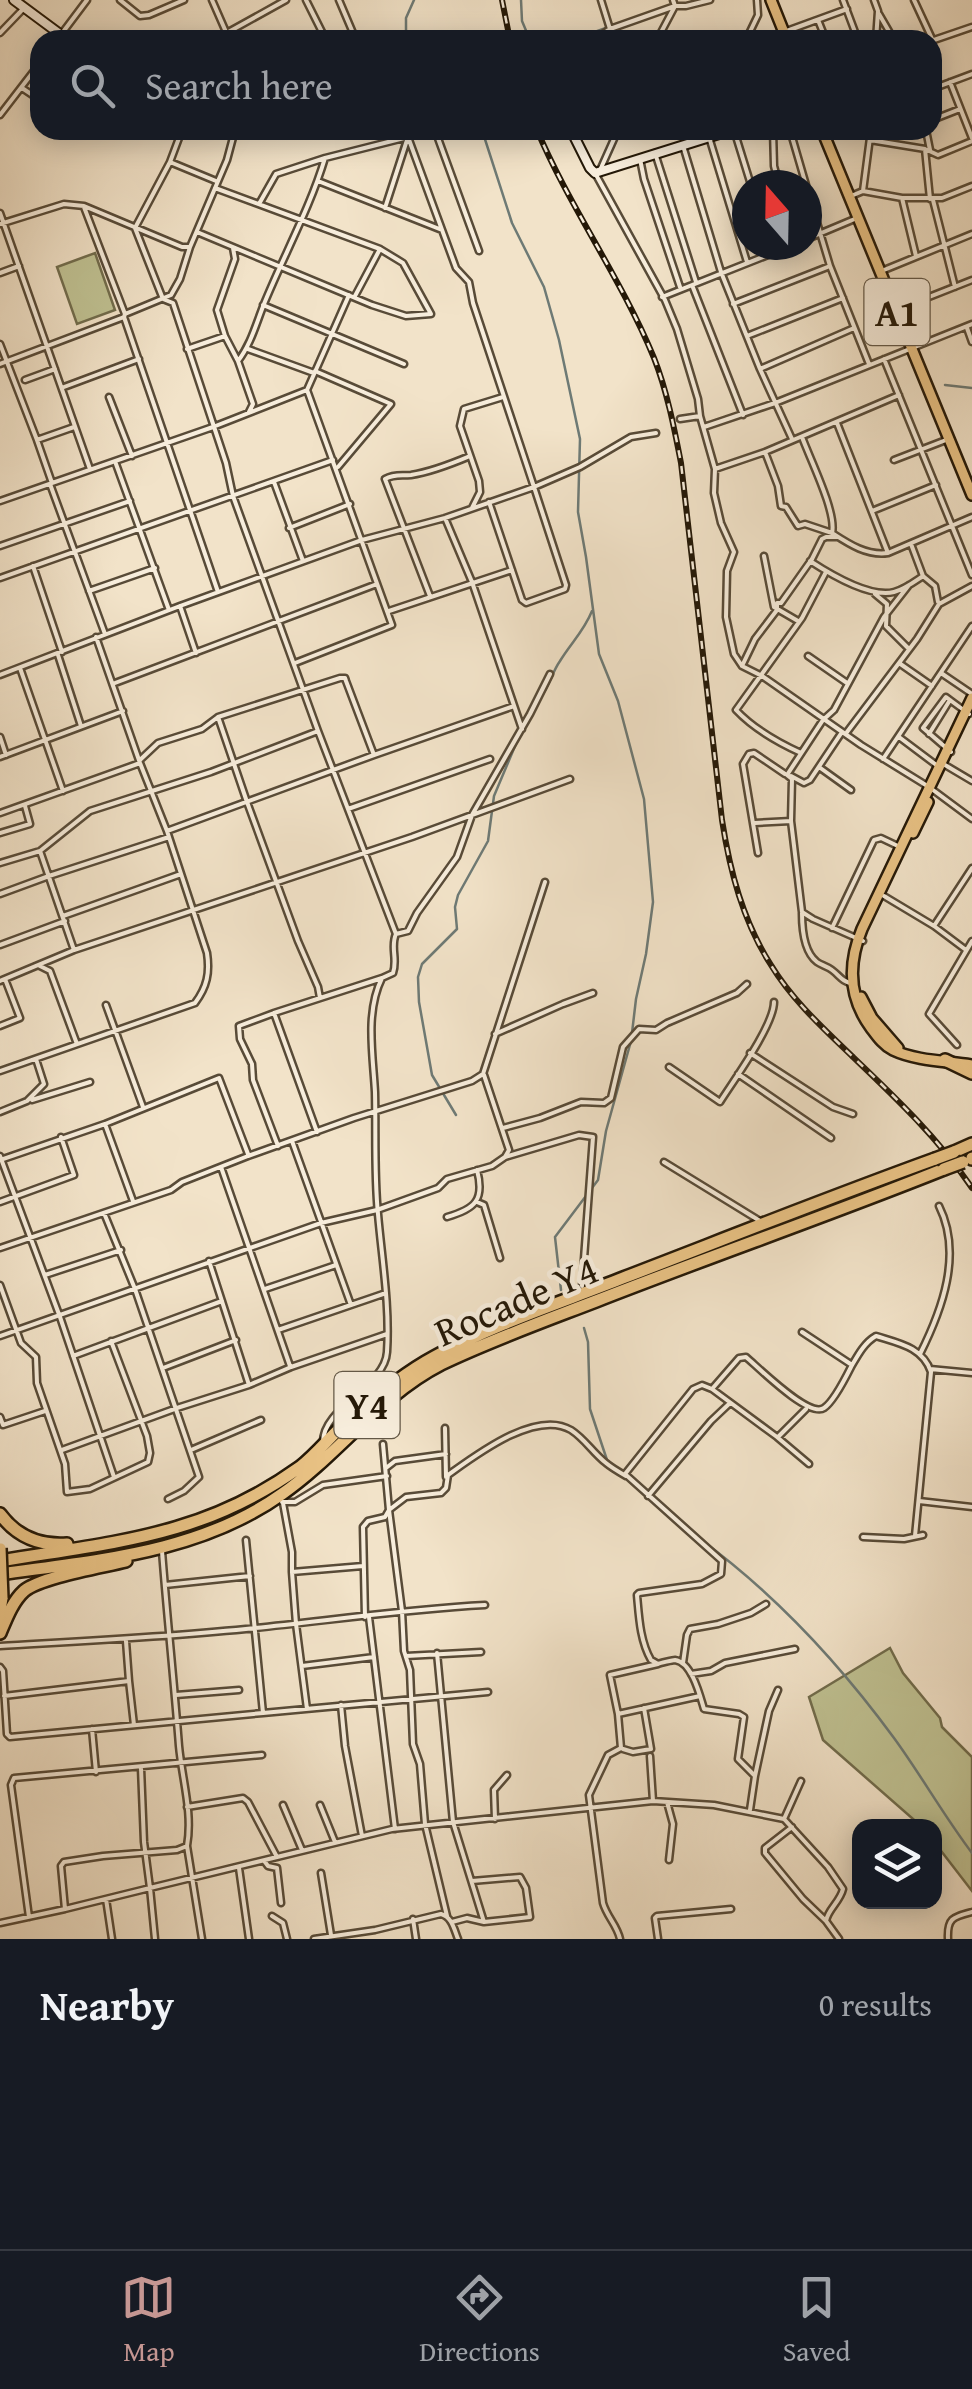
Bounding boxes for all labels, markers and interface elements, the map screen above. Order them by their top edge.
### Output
search box [30,30,942,140]
text: Search here [145,57,333,113]
icon: search [65,58,120,113]
north arrow [732,170,822,260]
road number: A1 [864,279,930,345]
street label: Rocade Y4 [425,1239,607,1361]
road number: Y4 [334,1372,400,1438]
map controls [852,1819,942,1909]
button: layers [852,1819,942,1909]
text: Nearby [40,1974,174,2035]
text: 0 results [819,1981,932,2028]
tab: Map [121,2270,176,2371]
tab: Directions [419,2270,540,2371]
tab: Saved [783,2270,851,2371]

